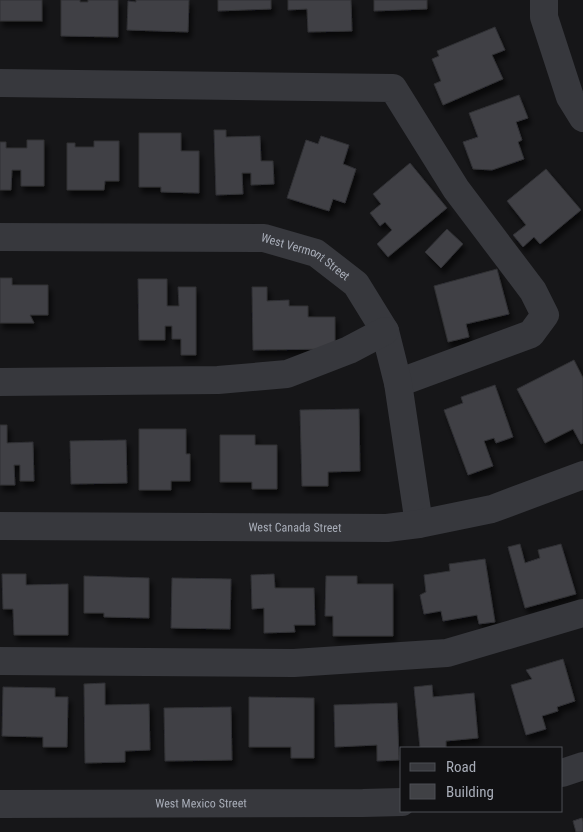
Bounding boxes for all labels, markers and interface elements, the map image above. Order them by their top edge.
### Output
street label: West Vermont Street [259,231,353,284]
street label: West Canada Street [248,520,342,535]
legend [400,747,563,812]
text: Road [446,758,476,776]
text: Building [446,783,494,801]
street label: West Mexico Street [155,796,247,811]

